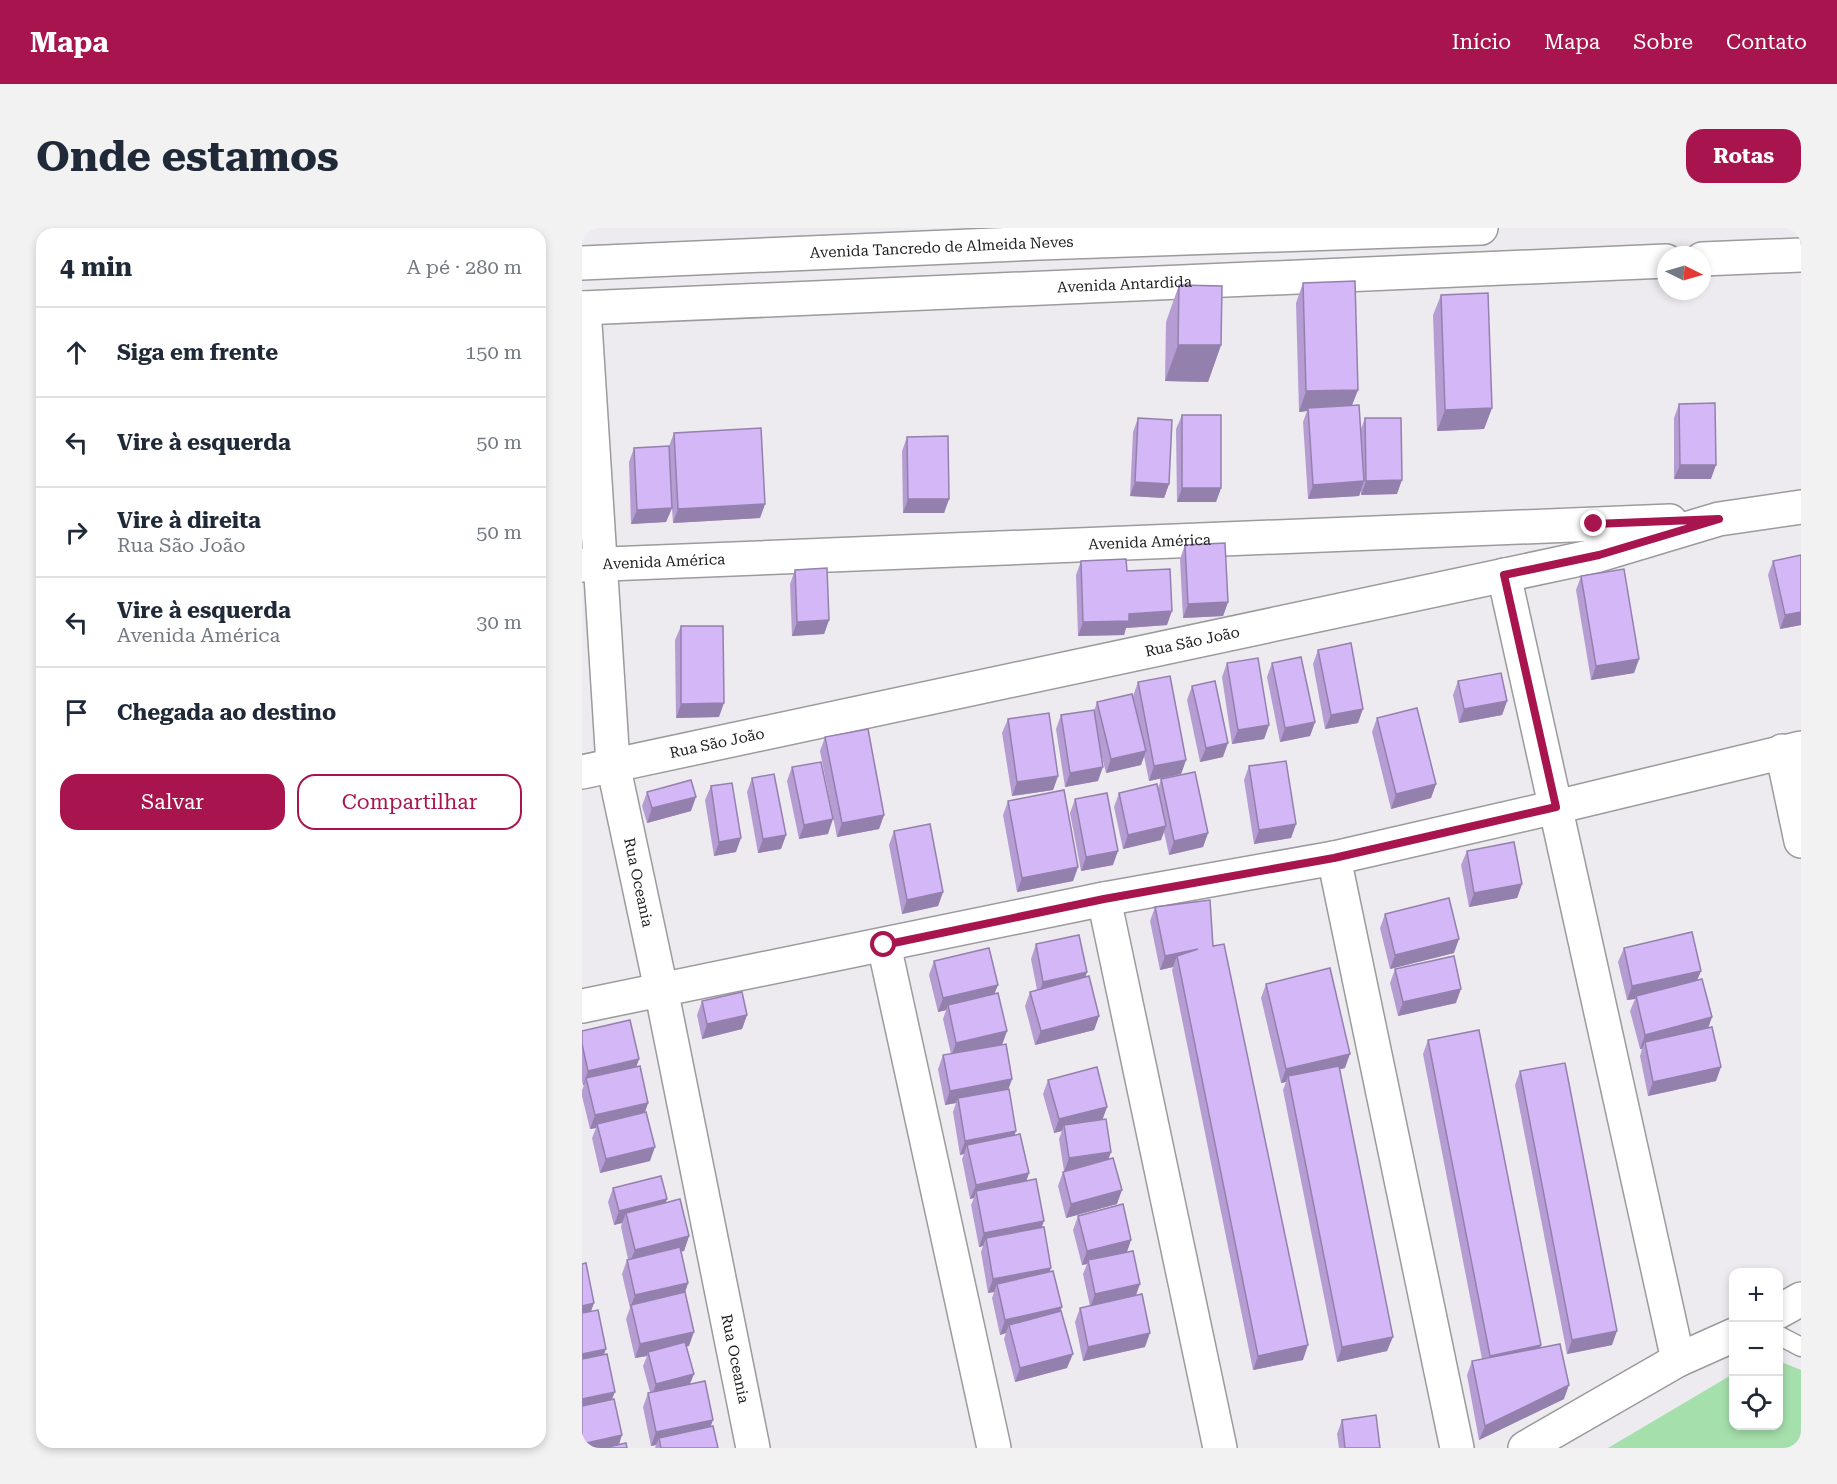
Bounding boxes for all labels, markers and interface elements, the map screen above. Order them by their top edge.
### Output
text: Mapa [30,26,109,59]
text: Início [1452,30,1511,54]
text: Mapa [1544,30,1600,54]
text: Sobre [1633,30,1693,54]
text: Contato [1726,30,1807,54]
button: Rotas [1686,129,1801,183]
text: Onde estamos [36,132,339,181]
street label: Avenida Tancredo de Almeida Neves [809,233,1074,262]
north arrow [1657,246,1711,300]
text: 4 min [60,252,132,282]
text: A pé · 280 m [407,255,522,279]
street label: Avenida Antardida [1057,273,1192,296]
icon: ahead [60,336,93,369]
text: Siga em frente [117,340,278,365]
text: 150 m [465,340,522,364]
icon: left [60,426,93,459]
text: Vire à esquerda [117,430,291,455]
text: 50 m [476,430,522,454]
text: Vire à direita [117,508,261,533]
route end [1580,510,1606,536]
icon: right [60,516,93,549]
text: 50 m [476,520,522,544]
street label: Avenida América [1088,531,1211,554]
text: Rua São João [117,533,245,557]
street label: Avenida América [602,550,726,573]
text: Vire à esquerda [117,598,291,623]
icon: left [60,606,93,639]
text: 30 m [476,610,522,634]
text: Avenida América [117,623,280,647]
street label: Rua São João [1143,623,1241,661]
icon: arrive [60,696,93,729]
text: Chegada ao destino [117,700,336,725]
street label: Rua São João [668,724,766,762]
button: Salvar [60,774,285,830]
button: Compartilhar [297,774,522,830]
street label: Rua Oceania [620,836,657,929]
route start [870,931,896,957]
map controls [1729,1268,1783,1430]
button: + [1729,1268,1783,1322]
street label: Rua Oceania [717,1312,753,1405]
button: − [1729,1322,1783,1376]
button: locate [1729,1376,1783,1430]

